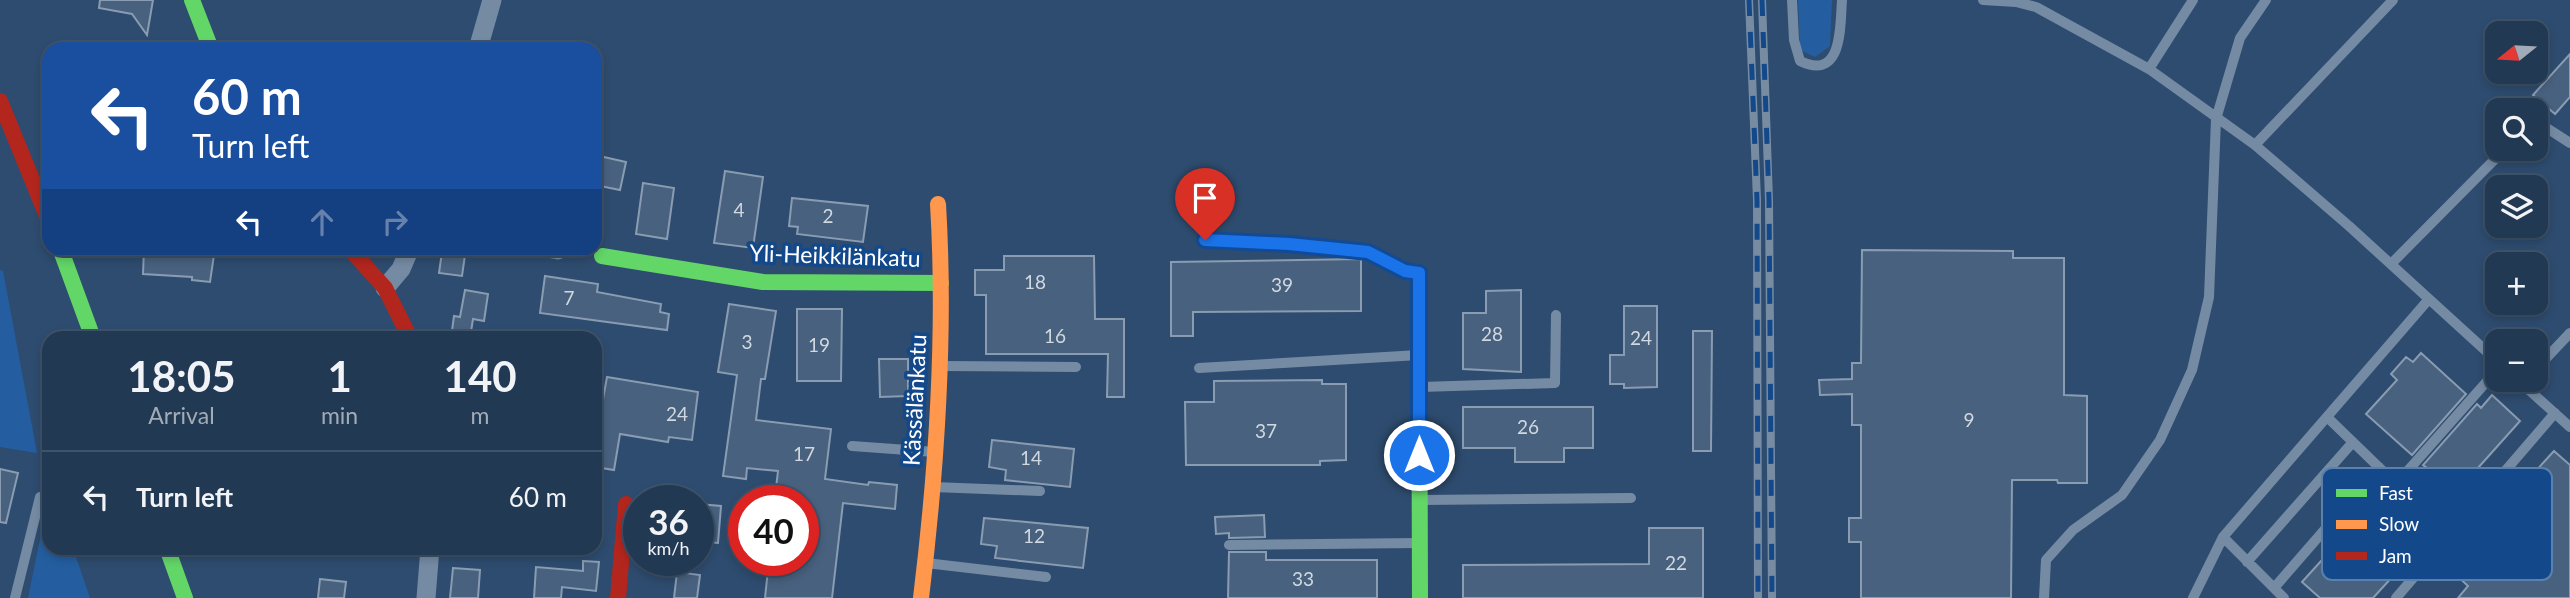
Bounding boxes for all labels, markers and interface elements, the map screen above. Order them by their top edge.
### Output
north arrow [2485,21,2548,84]
map controls [2485,21,2548,392]
text: 60 m [192,67,302,125]
icon: left [77,70,168,161]
button: search [2485,98,2548,161]
text: Turn left [192,126,309,165]
pin [1175,168,1235,240]
button: layers [2485,175,2548,238]
icon: arrive [1186,179,1224,217]
house number: 4 [733,198,745,221]
icon: left [230,203,268,241]
icon: ahead [303,203,341,241]
icon: right [376,203,414,241]
house number: 2 [822,204,834,227]
street label: Yli-Heikkilänkatu [749,238,921,272]
button: + [2485,252,2548,315]
house number: 18 [1024,270,1046,293]
house number: 39 [1271,273,1293,296]
house number: 7 [563,286,575,309]
house number: 28 [1481,322,1503,345]
house number: 16 [1044,324,1066,347]
house number: 24 [1630,326,1652,349]
button: − [2485,329,2548,392]
house number: 3 [741,330,753,353]
house number: 19 [808,333,830,356]
street label: Kässälänkatu [897,333,931,466]
text: 18:05 [127,351,236,401]
text: 1 [327,351,352,401]
text: 140 [444,351,517,401]
text: Arrival [148,401,215,429]
text: min [321,401,358,429]
text: m [471,401,490,429]
house number: 24 [666,402,688,425]
house number: 9 [1963,408,1975,431]
house number: 26 [1517,415,1539,438]
position arrow [1382,418,1456,492]
house number: 37 [1255,419,1277,442]
house number: 17 [793,442,815,465]
house number: 14 [1020,446,1042,469]
legend [2322,468,2552,580]
icon: left [77,478,115,516]
text: Turn left [136,481,233,513]
text: 60 m [509,481,567,513]
text: Fast [2379,481,2413,504]
speed limit sign: 40 [728,485,819,576]
text: 36 [648,500,689,542]
text: Slow [2379,512,2419,535]
house number: 12 [1023,524,1045,547]
text: km/h [647,537,690,559]
text: Jam [2379,544,2412,567]
house number: 22 [1665,551,1687,574]
house number: 33 [1292,567,1314,590]

